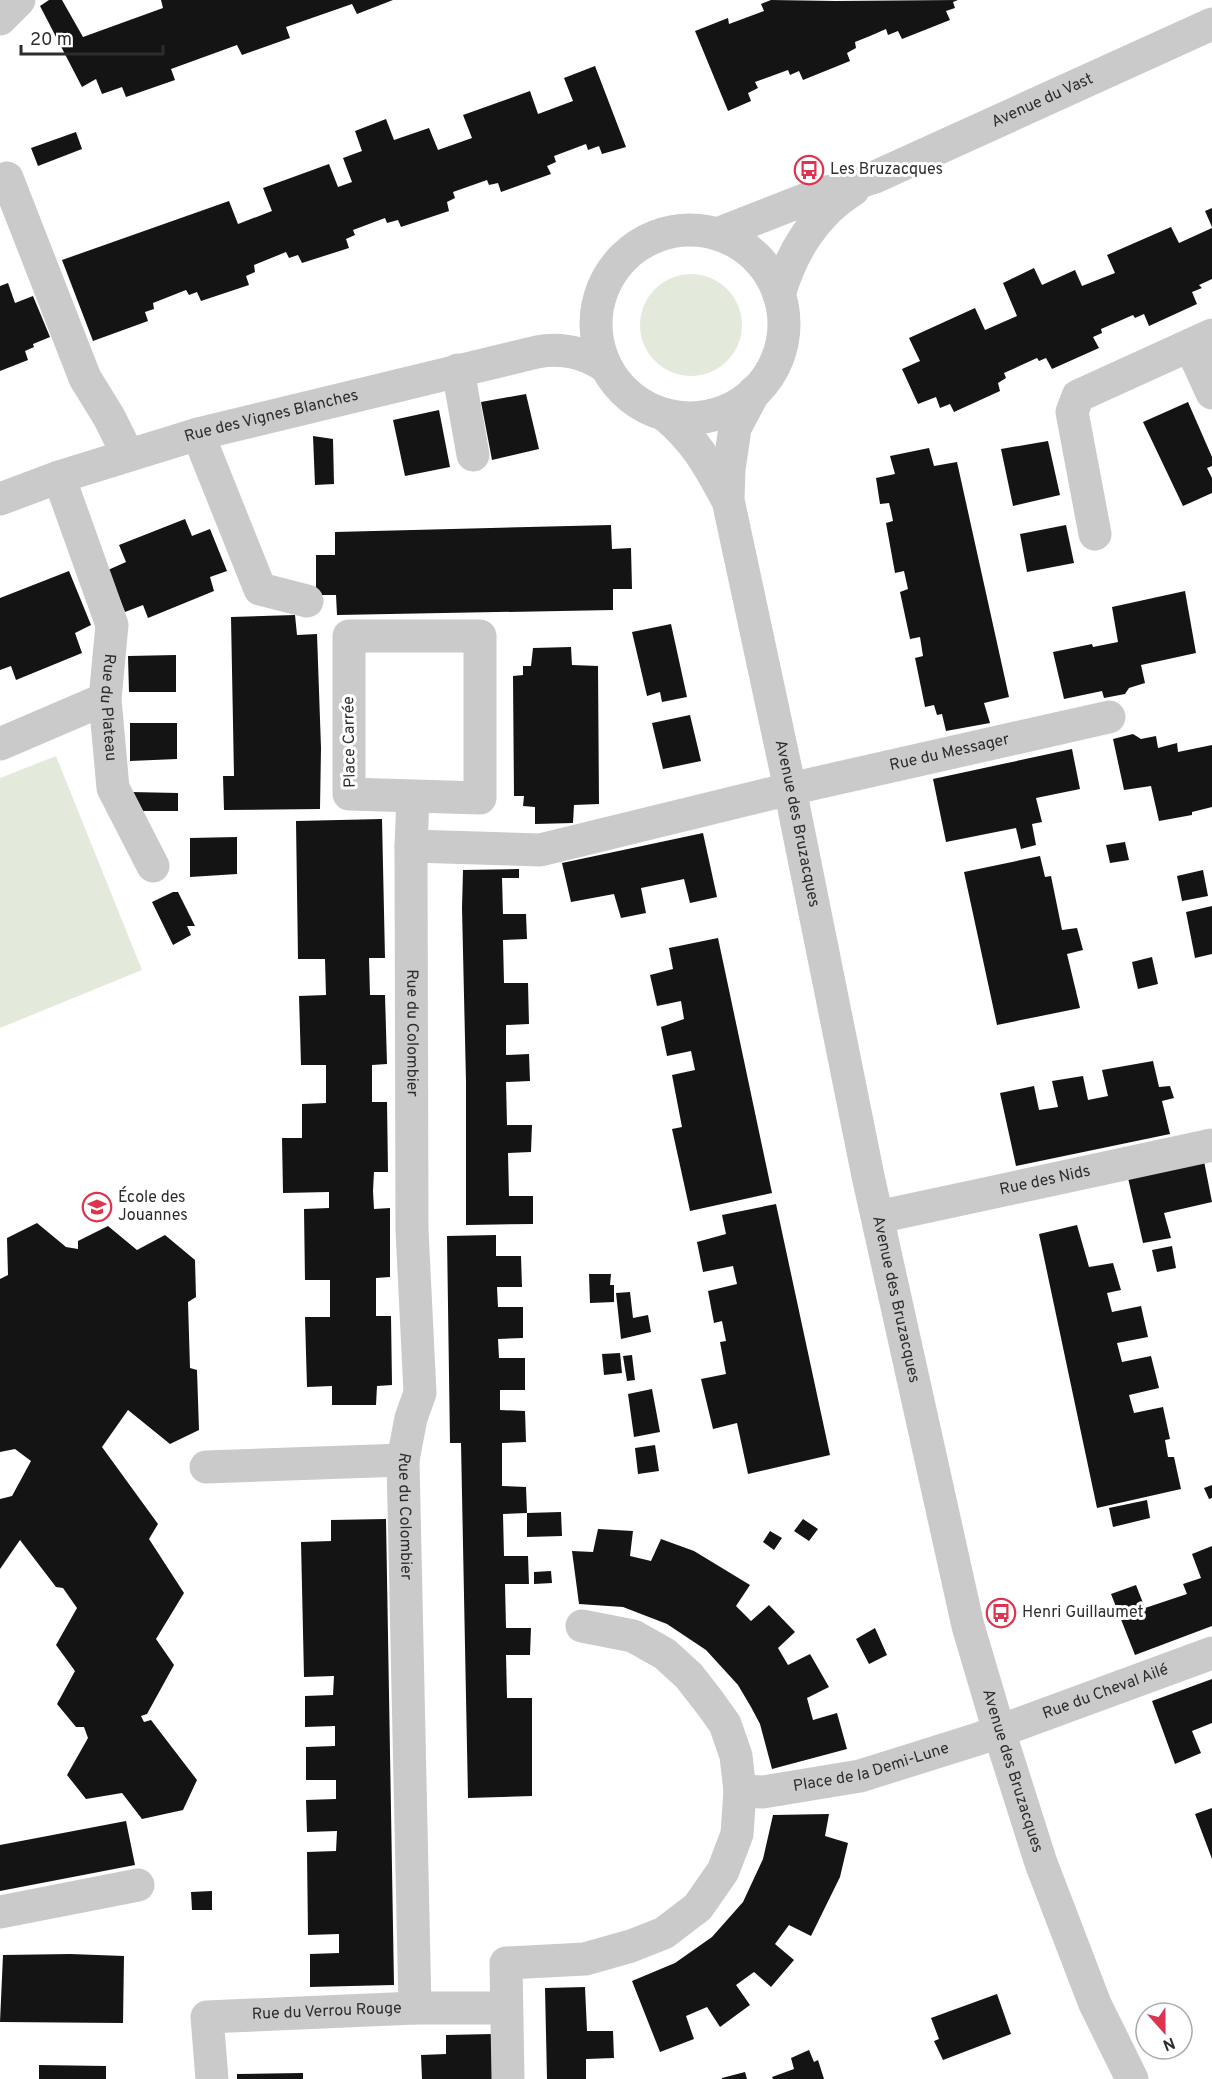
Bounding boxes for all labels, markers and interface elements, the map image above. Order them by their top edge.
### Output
scale bar [21,18,164,56]
text: 20 m [30,29,72,52]
street label: Avenue du Vast [988,69,1097,133]
bus stop icon: Les Bruzacques [793,154,825,186]
place label: Les Bruzacques [830,160,943,180]
street label: Rue des Vignes Blanches [182,386,360,448]
street label: Rue du Plateau [95,653,121,762]
street label: Place Carrée [339,696,361,788]
street label: Rue du Messager [888,730,1011,776]
street label: Avenue des Bruzacques [770,738,824,909]
street label: Rue du Colombier [401,969,422,1097]
street label: Rue des Nids [998,1161,1092,1200]
place label: École des Jouannes [118,1186,188,1226]
school or university icon: École des Jouannes [81,1191,113,1223]
street label: Avenue des Bruzacques [867,1214,924,1385]
street label: Rue du Colombier [393,1451,416,1580]
bus stop icon: Henri Guillaumet [985,1597,1017,1629]
place label: Henri Guillaumet [1022,1603,1143,1623]
street label: Rue du Cheval Ailé [1040,1660,1171,1724]
street label: Avenue des Bruzacques [977,1687,1047,1855]
street label: Place de la Demi-Lune [792,1739,952,1797]
street label: Rue du Verrou Rouge [251,1999,402,2025]
north arrow [1134,2001,1194,2061]
text: N [1160,2032,1178,2055]

